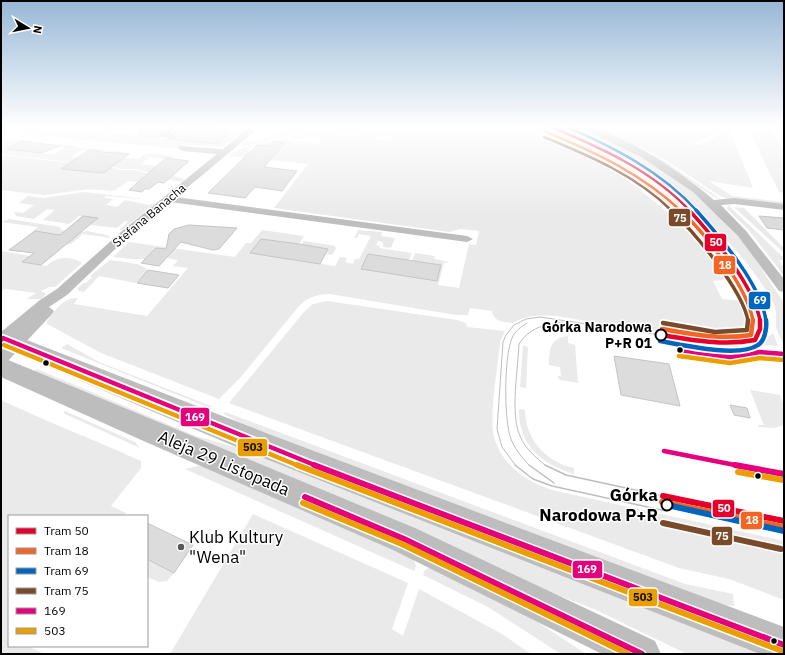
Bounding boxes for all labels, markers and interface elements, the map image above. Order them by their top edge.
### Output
north arrow [8,8,48,48]
text: N [30,25,45,35]
street label: Stefana Banacha [109,180,189,250]
line badge: 75 [668,208,691,227]
text: 75 [673,211,687,225]
line badge: 50 [704,233,727,252]
text: 50 [709,235,723,249]
line badge: 18 [713,255,736,275]
text: 18 [718,258,732,272]
line badge: 69 [748,291,771,310]
text: 69 [753,293,767,307]
place label: Górka Narodowa P+R 01 [542,318,653,352]
marker: Górka Narodowa P+R 01 [654,328,668,342]
unlabelled marker [675,345,685,355]
unlabelled marker [41,358,51,368]
line badge: 169 [180,407,210,427]
text: 169 [185,410,205,424]
street label: Aleja 29 Listopada [155,425,293,501]
line badge: 503 [237,438,268,457]
text: 503 [243,440,263,454]
unlabelled marker [753,471,763,481]
place label: Górka Narodowa P+R [539,484,658,526]
marker: Górka Narodowa P+R [660,498,674,512]
line badge: 50 [712,499,735,518]
text: 50 [717,501,731,515]
line badge: 18 [740,511,763,530]
text: 18 [745,513,759,527]
legend [8,515,148,647]
text: Tram 50 [44,523,89,538]
place label: Klub Kultury "Wena" [189,526,284,568]
line badge: 75 [711,526,733,546]
text: 75 [715,529,729,543]
marker: Klub Kultury "Wena" [176,542,186,552]
text: Tram 18 [44,543,89,558]
line badge: 169 [572,560,603,579]
text: 169 [577,562,597,576]
text: Tram 69 [44,563,89,578]
text: Tram 75 [44,583,89,598]
line badge: 503 [628,588,658,607]
text: 503 [633,590,653,604]
text: 169 [44,603,66,618]
text: 503 [44,623,66,638]
unlabelled marker [769,636,779,646]

